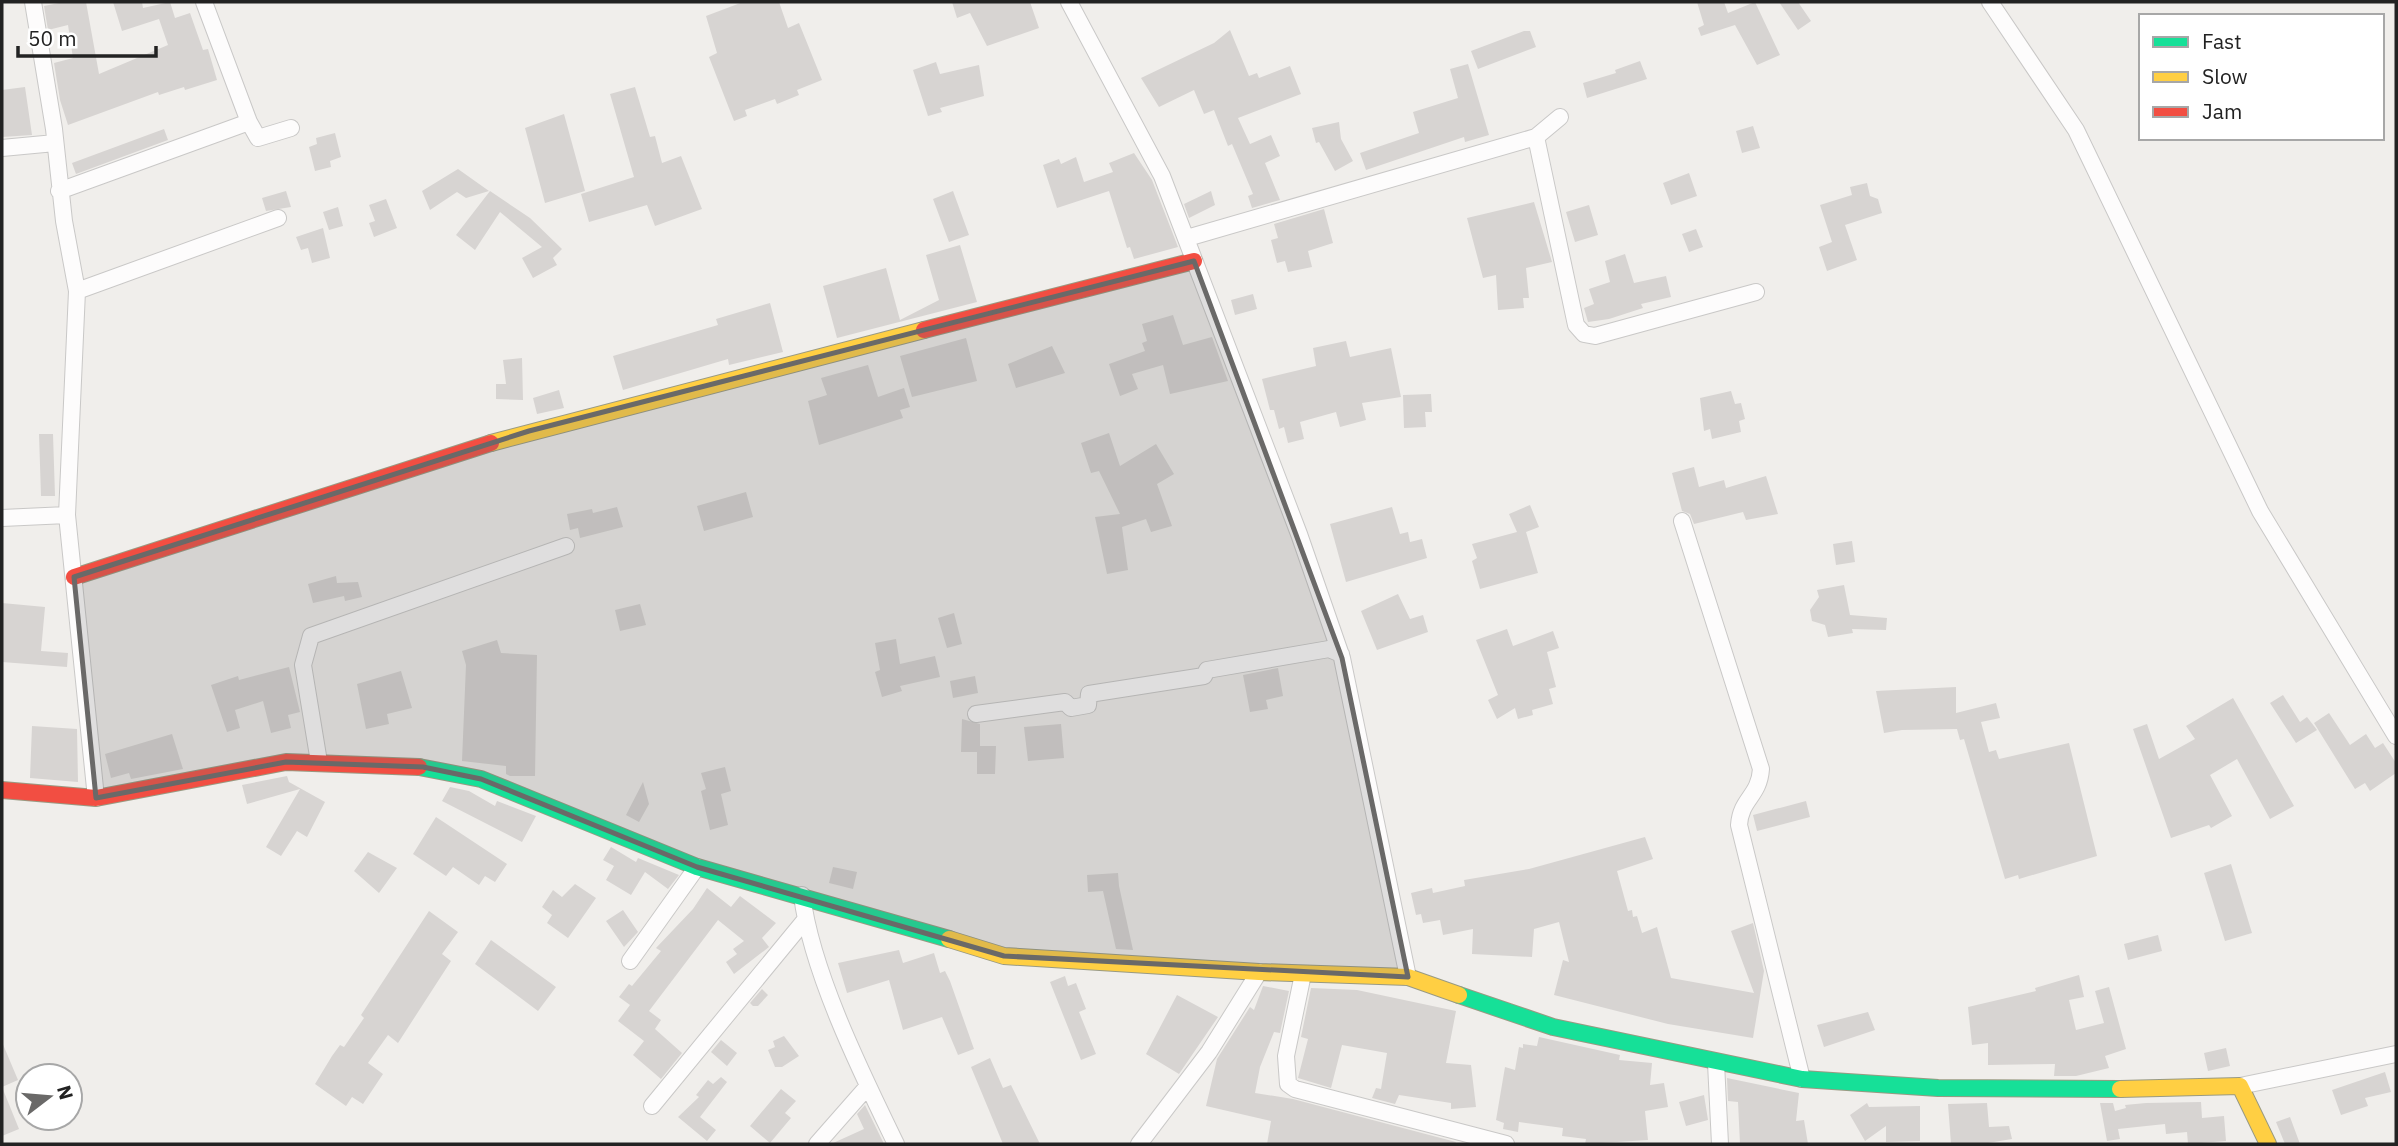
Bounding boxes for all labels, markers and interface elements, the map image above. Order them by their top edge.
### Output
scale bar [18,14,156,58]
legend [2139,14,2384,140]
text: 50 m [28,24,77,52]
text: Fast [2202,27,2242,55]
text: Slow [2202,62,2248,90]
text: Jam [2202,97,2242,125]
north arrow [14,1062,84,1132]
text: N [52,1082,79,1102]

